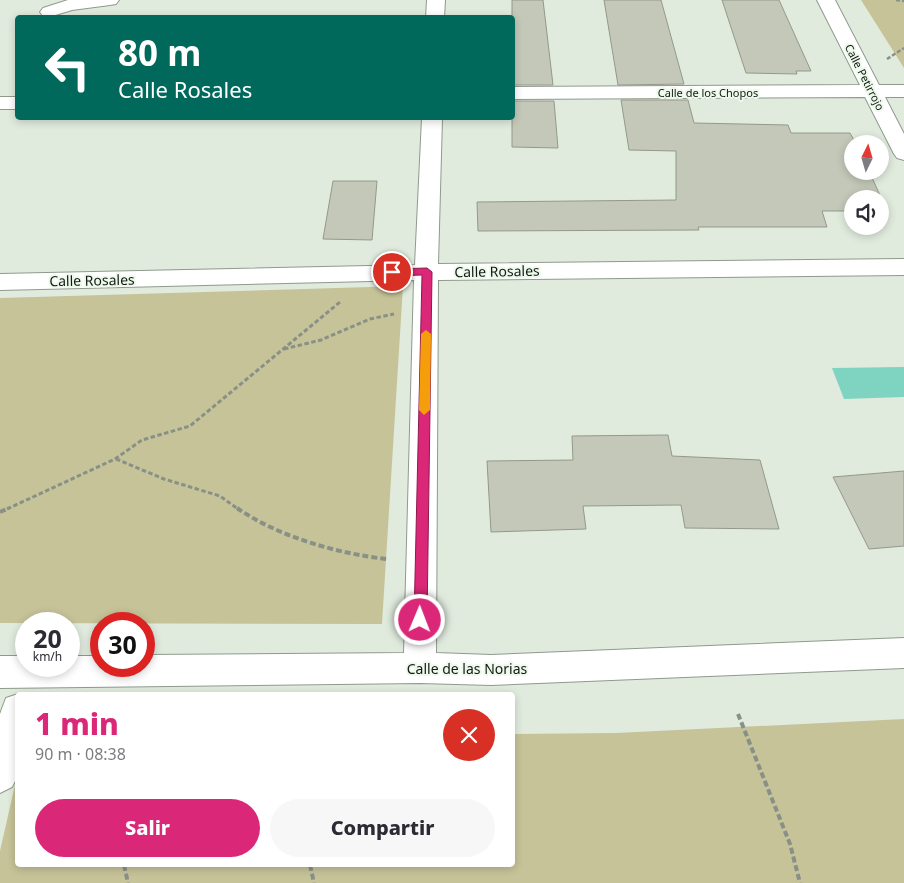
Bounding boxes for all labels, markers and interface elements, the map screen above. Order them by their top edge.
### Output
text: 80 m [118,29,201,76]
icon: left [35,35,100,100]
street label: Calle Petirrojo [842,41,888,113]
text: Calle Rosales [118,74,252,104]
street label: Calle de los Chopos [658,85,758,100]
north arrow [844,135,889,180]
map controls [844,135,889,235]
button: sound [844,190,889,235]
pin [371,251,413,293]
icon: arrive [378,258,406,286]
street label: Calle Rosales [454,261,540,281]
street label: Calle Rosales [49,270,135,290]
position arrow [393,593,445,645]
speed limit sign: 30 [90,612,155,677]
text: 20 [33,621,62,655]
text: km/h [33,648,62,665]
street label: Calle de las Norias [407,659,528,678]
text: 1 min [35,703,119,744]
button: close [443,709,495,761]
text: 90 m · 08:38 [35,743,126,765]
button: Salir [35,799,260,857]
button: Compartir [270,799,495,857]

